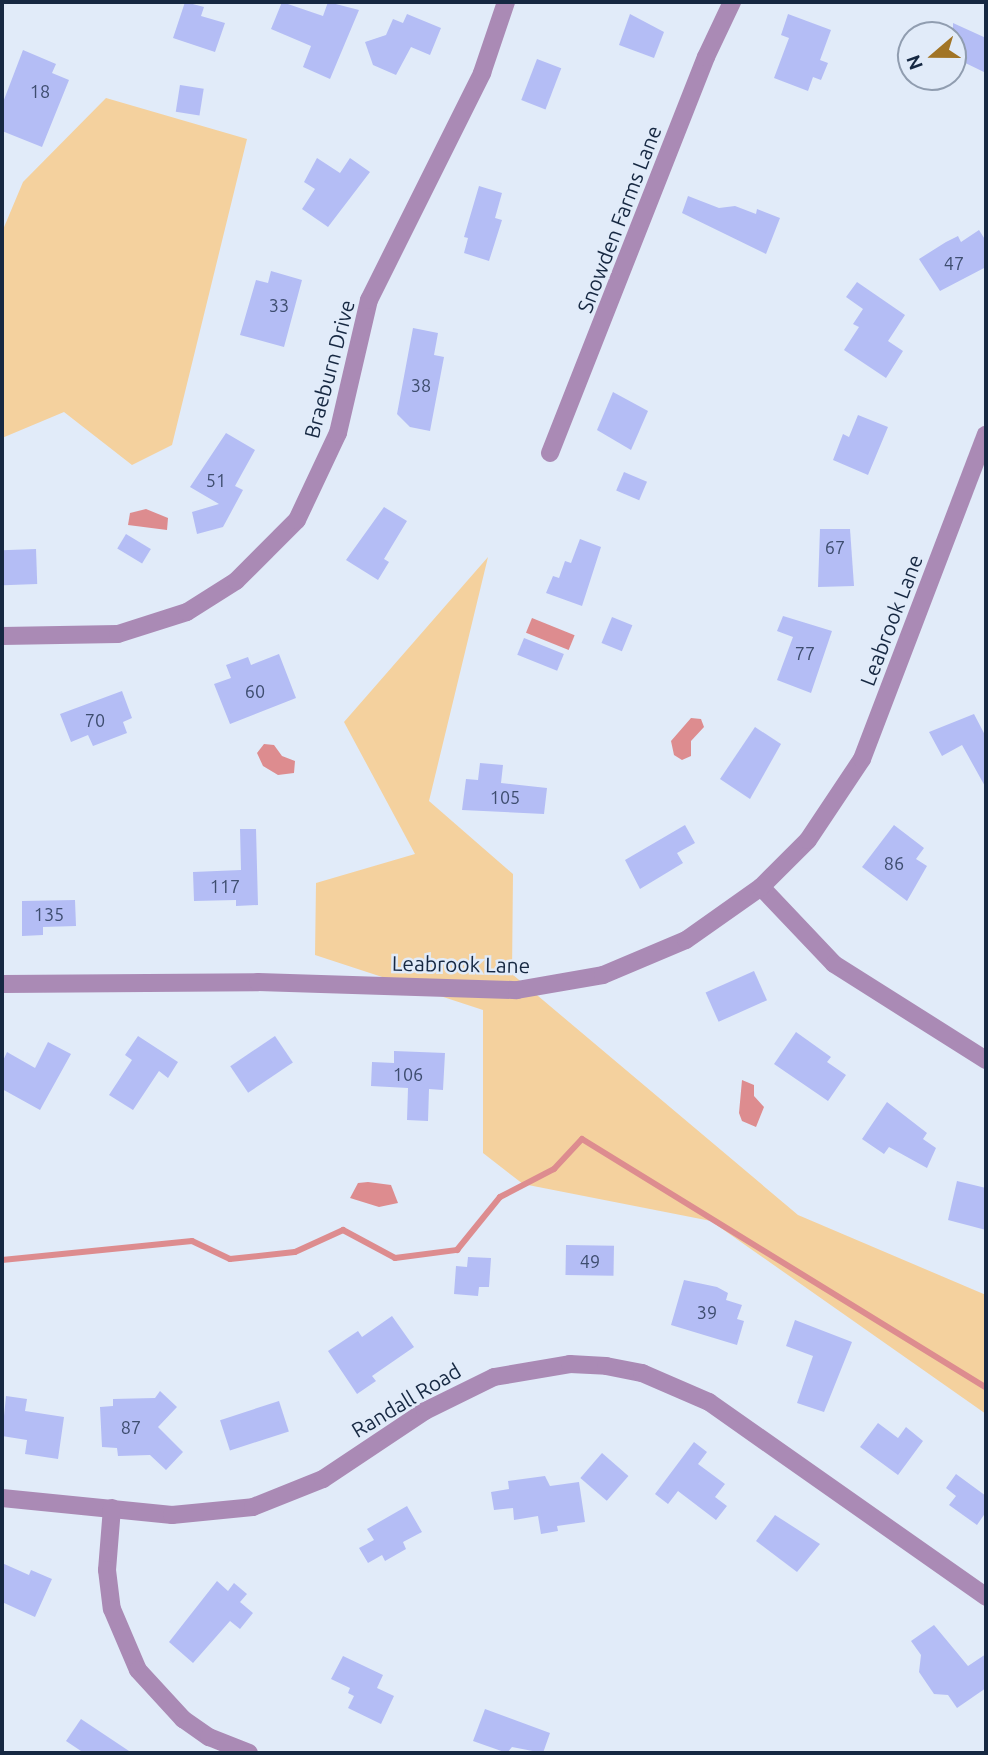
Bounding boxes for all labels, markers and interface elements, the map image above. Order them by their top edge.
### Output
north arrow [897,21,967,91]
text: N [901,52,927,73]
house number: 18 [30,80,50,102]
street label: Snowden Farms Lane [572,122,666,316]
house number: 47 [944,252,964,274]
house number: 33 [269,294,289,316]
street label: Braeburn Drive [298,297,360,441]
house number: 38 [411,374,431,396]
house number: 51 [206,469,226,491]
house number: 67 [825,536,845,558]
street label: Leabrook Lane [854,551,928,689]
house number: 77 [795,642,815,664]
house number: 60 [245,680,265,702]
house number: 70 [85,709,105,731]
house number: 105 [490,786,520,808]
house number: 86 [884,852,904,874]
house number: 117 [210,875,240,897]
house number: 135 [34,903,64,925]
street label: Leabrook Lane [392,950,530,978]
house number: 106 [393,1063,423,1085]
house number: 49 [580,1250,600,1272]
house number: 39 [697,1301,717,1323]
street label: Randall Road [347,1357,465,1443]
house number: 87 [121,1416,141,1438]

